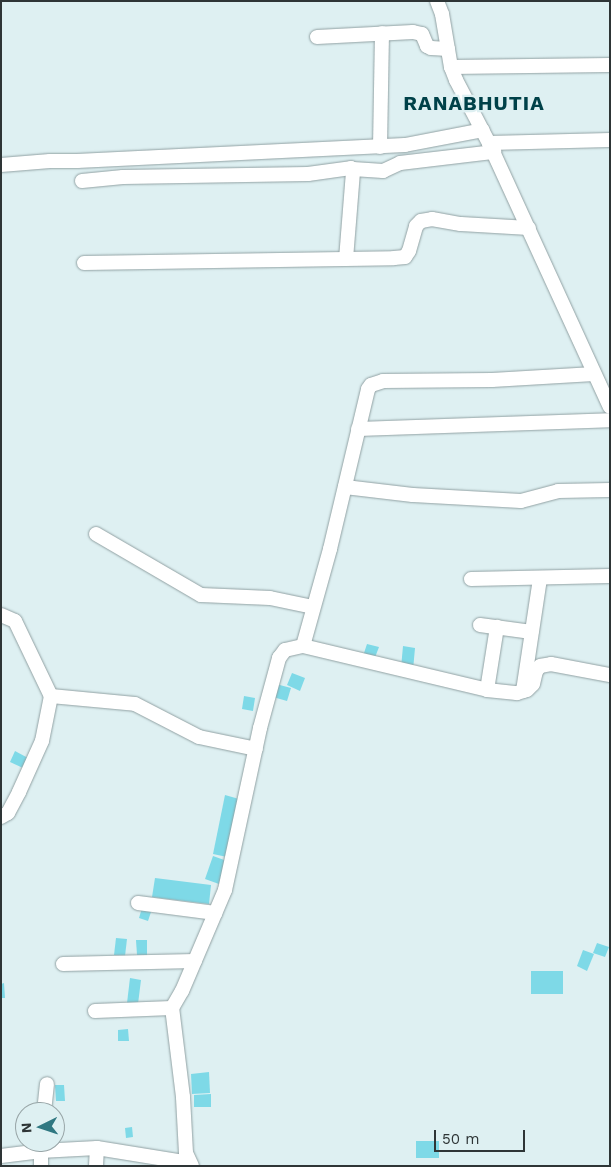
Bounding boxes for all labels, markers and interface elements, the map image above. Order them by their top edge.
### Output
district label: RANABHUTIA [402,91,546,115]
north arrow [15,1102,65,1152]
scale bar [436,1120,527,1152]
text: N [18,1122,34,1134]
text: 50 m [442,1130,479,1148]

